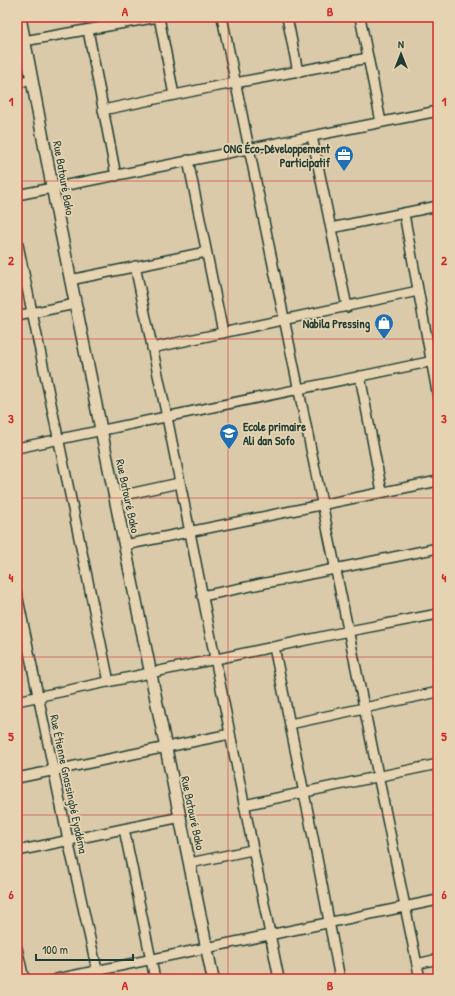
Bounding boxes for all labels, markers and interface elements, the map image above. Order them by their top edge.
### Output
text: A [122,2,129,20]
text: B [327,2,334,20]
north arrow [381,34,421,74]
text: N [398,37,404,51]
text: 1 [9,92,14,110]
text: 1 [442,92,447,110]
street label: Rue Batouré Bako [49,140,79,217]
place label: ONG Éco-Développement Participatif [223,140,331,172]
office icon: ONG Éco-Développement Participatif [333,144,355,172]
text: 2 [8,251,15,269]
text: 2 [441,251,448,269]
shop icon: Nabila Pressing [373,312,395,340]
place label: Nabila Pressing [303,315,371,333]
text: 3 [8,409,14,427]
text: 3 [441,409,447,427]
place label: Ecole primaire Ali dan Sofo [243,418,306,449]
school or university icon: Ecole primaire Ali dan Sofo [218,422,240,450]
street label: Rue Batouré Bako [112,457,144,535]
text: 4 [9,568,14,586]
text: 4 [442,568,447,586]
street label: Rue Étienne Gnassingbé Eyadéma [46,713,92,855]
text: 5 [8,727,14,745]
text: 5 [441,727,447,745]
street label: Rue Batouré Bako [177,774,209,852]
text: 6 [8,885,14,903]
text: 6 [441,885,447,903]
scale bar [36,936,133,962]
text: 100 m [42,941,68,958]
text: A [122,976,129,994]
text: B [327,976,334,994]

